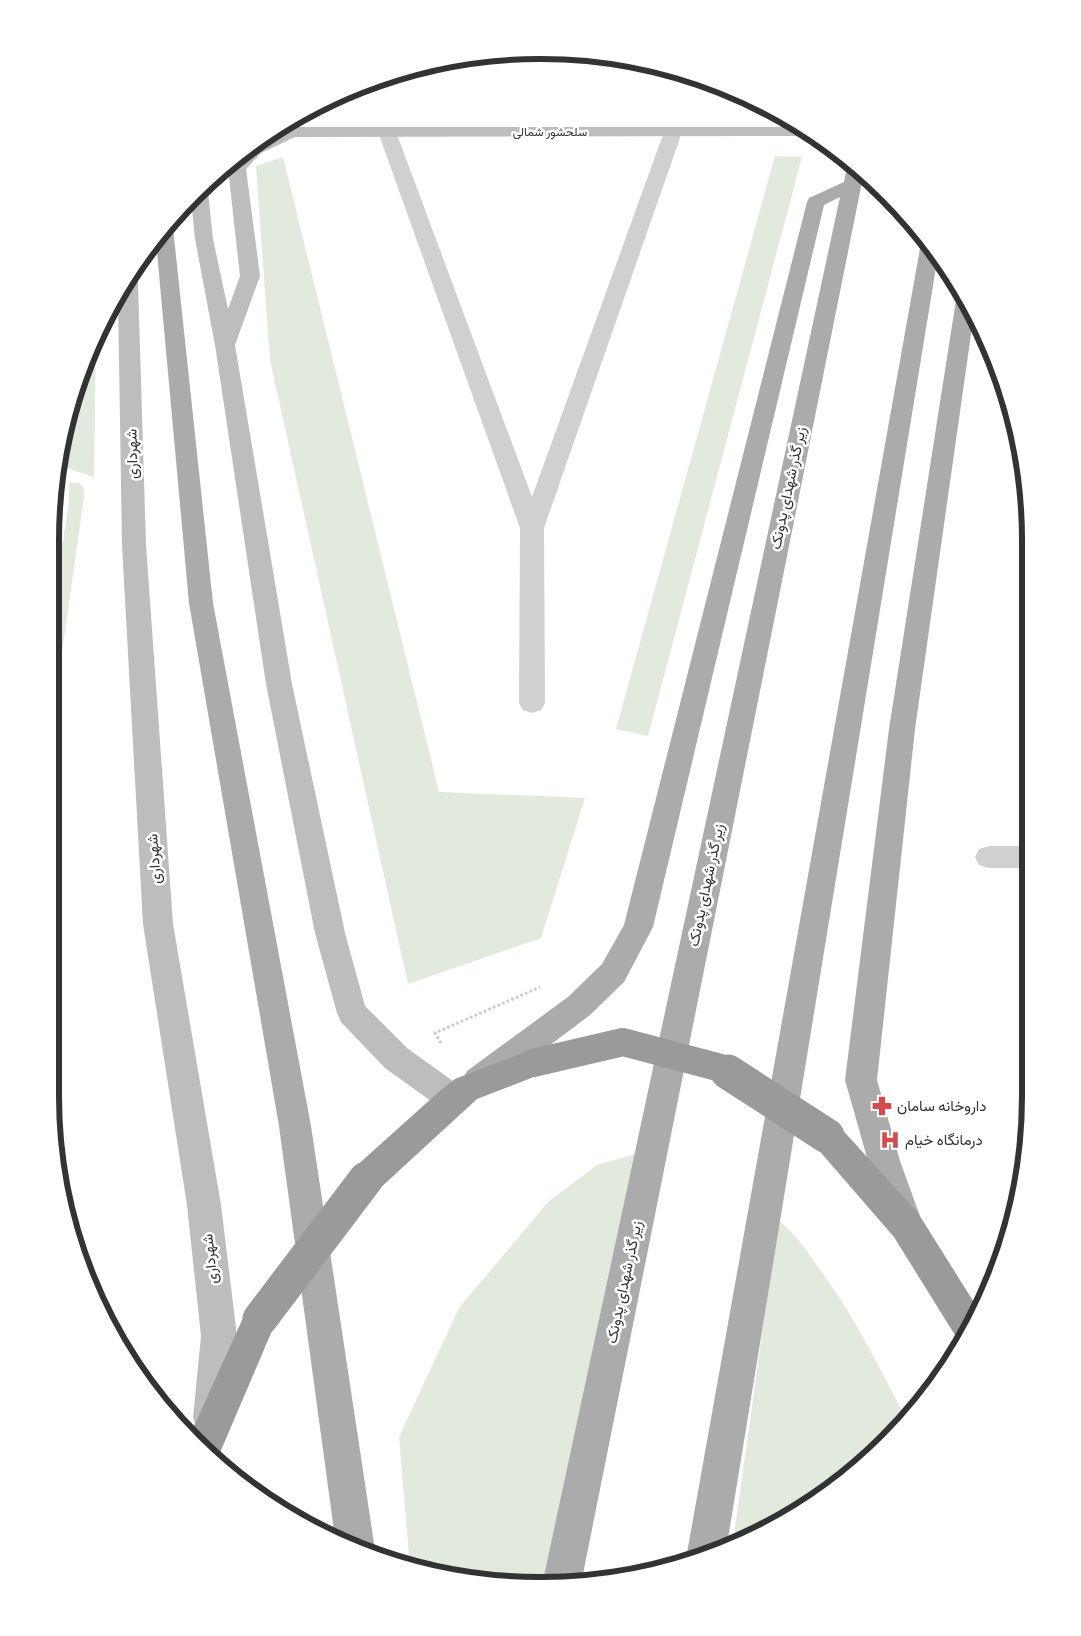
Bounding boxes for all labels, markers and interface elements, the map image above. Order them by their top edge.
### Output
street label: سلحشور شمالی [513,124,587,140]
street label: زیر گذر شهدای پدونک [766,425,811,551]
street label: شهرداری [123,429,142,479]
street label: زیر گذر شهدای پدونک [684,822,729,948]
street label: شهرداری [143,833,166,885]
pharmacy icon: داروخانه سامان [871,1095,893,1117]
place label: داروخانه سامان [897,1097,986,1115]
hospital icon: درمانگاه خیام [879,1129,901,1151]
place label: درمانگاه خیام [905,1131,983,1150]
street label: زیر گذر شهدای پدونک [602,1219,647,1345]
street label: شهرداری [198,1233,223,1285]

